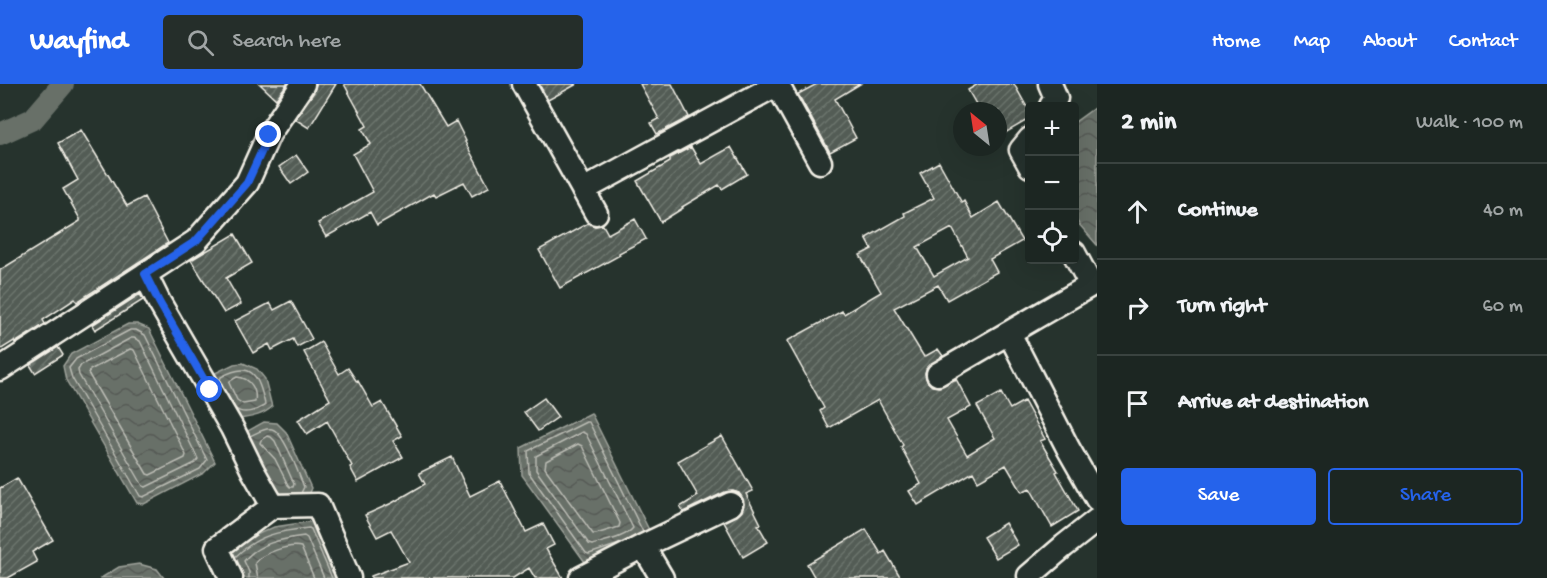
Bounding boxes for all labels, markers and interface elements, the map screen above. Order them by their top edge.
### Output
search box [163,15,583,69]
text: Wayfind [30,26,127,59]
icon: search [184,26,217,59]
text: Search here [232,29,341,55]
text: Home [1212,30,1260,55]
text: Map [1293,30,1330,55]
text: About [1363,30,1416,55]
text: Contact [1449,30,1517,55]
north arrow [953,102,1007,156]
map controls [1025,102,1079,264]
button: + [1025,102,1079,156]
text: 2 min [1121,108,1176,139]
text: Walk · 100 m [1416,112,1523,135]
route end [255,121,281,147]
button: − [1025,156,1079,210]
icon: ahead [1121,195,1154,228]
text: Continue [1178,198,1258,224]
text: 40 m [1483,200,1523,223]
button: locate [1025,210,1079,264]
icon: right [1121,291,1154,324]
text: Turn right [1178,294,1266,320]
text: 60 m [1483,296,1523,319]
route start [196,376,222,402]
icon: arrive [1121,387,1154,420]
text: Arrive at destination [1178,390,1368,416]
button: Save [1121,468,1316,525]
button: Share [1328,468,1523,525]

